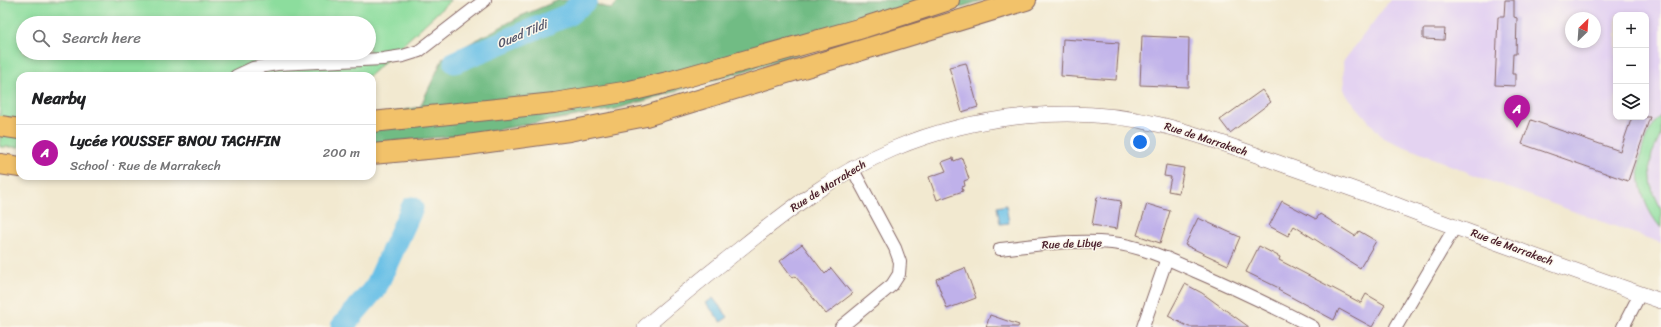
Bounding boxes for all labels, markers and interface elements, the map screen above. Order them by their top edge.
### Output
water label: Oued Tildi [493,12,553,54]
north arrow [1565,12,1601,48]
map controls [1613,12,1649,120]
button: + [1613,12,1649,48]
search box [16,16,376,60]
text: Search here [62,25,141,51]
icon: search [30,27,52,49]
button: − [1613,48,1649,84]
text: Nearby [32,83,86,113]
button: layers [1613,84,1649,120]
pin: A [1504,95,1530,128]
street label: Rue de Marrakech [1162,117,1250,161]
text: Lycée YOUSSEF BNOU TACHFIN [70,128,281,154]
your location [1130,132,1150,152]
text: A [41,141,49,164]
text: 200 m [323,141,360,164]
text: School · Rue de Marrakech [70,154,221,177]
street label: Rue de Marrakech [786,155,870,217]
street label: Rue de Marrakech [1468,223,1556,271]
street label: Rue de Libye [1042,233,1103,255]

